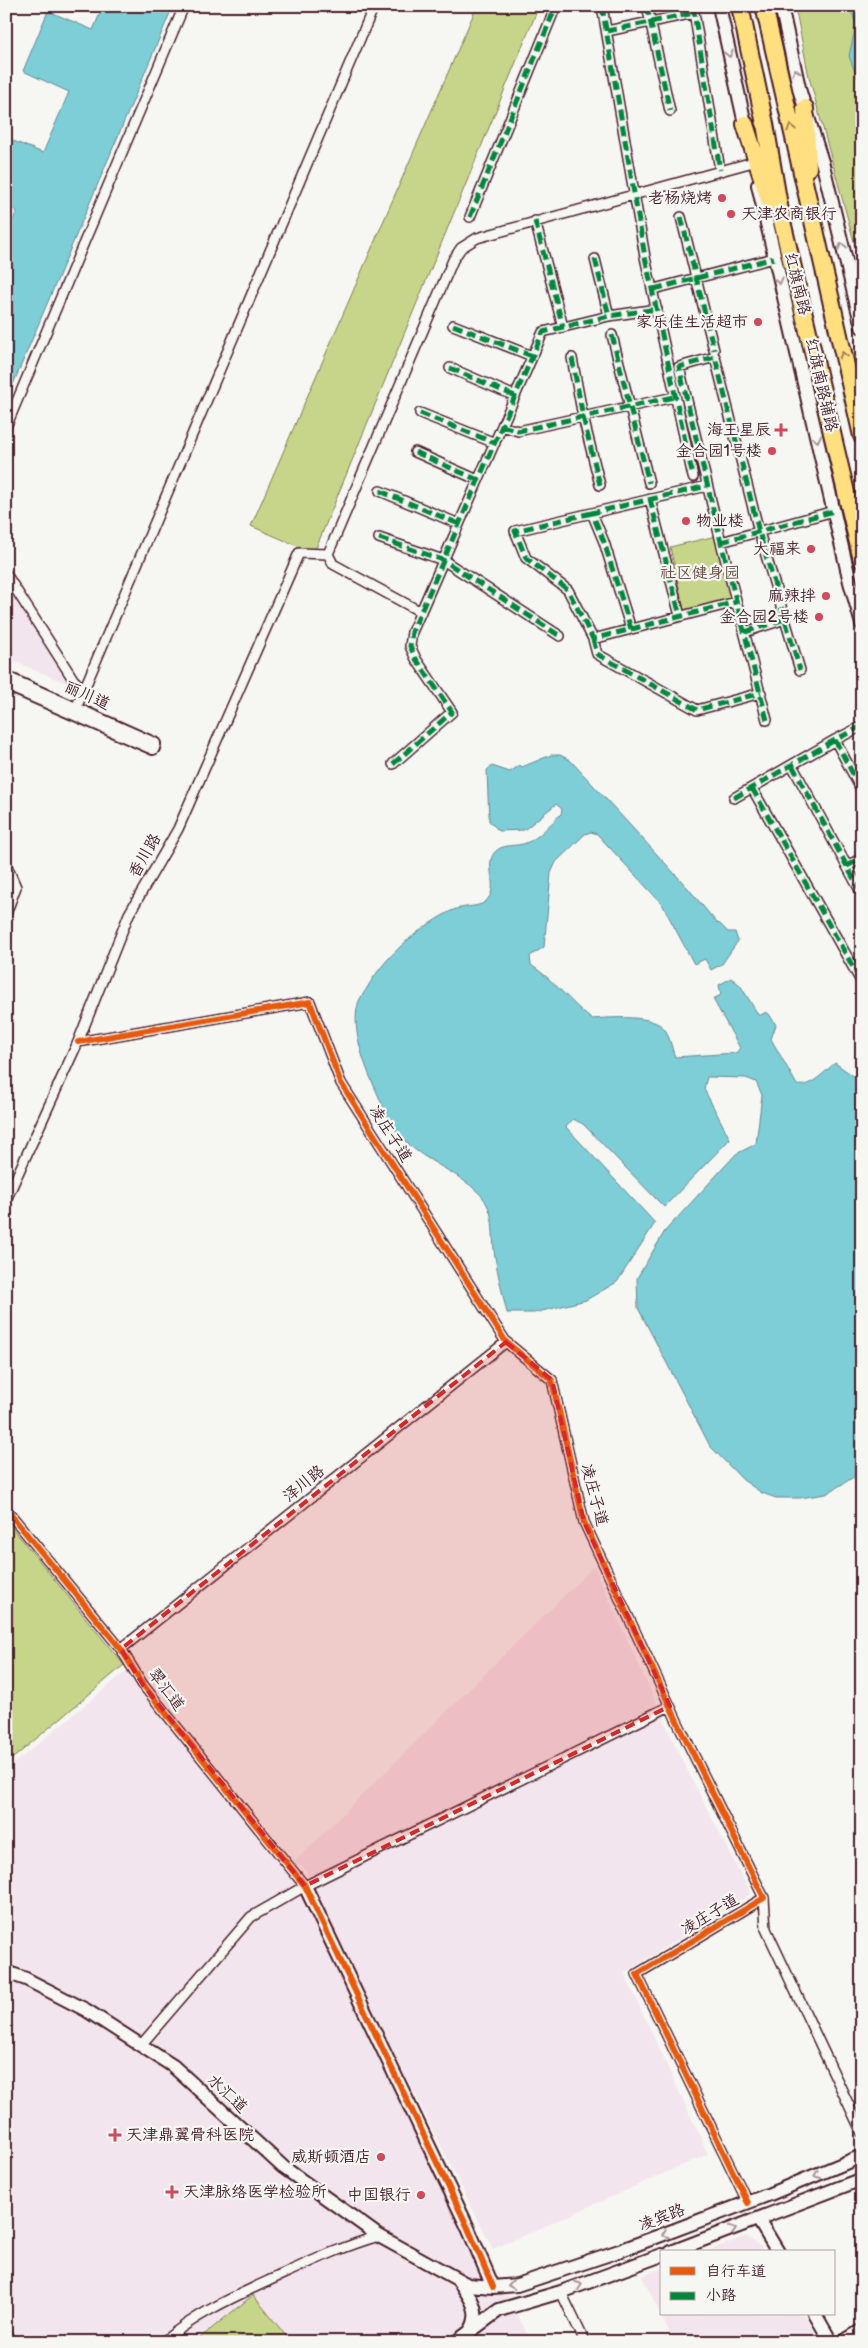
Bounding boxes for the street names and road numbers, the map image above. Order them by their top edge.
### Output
street label: 红旗南路 [780,251,814,317]
street label: 红旗南路辅路 [801,336,841,434]
street label: 丽川道 [61,678,113,714]
street label: 香川路 [125,830,165,882]
street label: 凌庄子道 [365,1102,415,1166]
street label: 泽川路 [279,1462,329,1506]
street label: 凌庄子道 [577,1462,611,1528]
street label: 翠汇道 [144,1665,188,1715]
street label: 凌庄子道 [678,1890,742,1940]
street label: 水汇道 [203,2071,251,2117]
street label: 凌宾路 [636,2201,688,2235]

